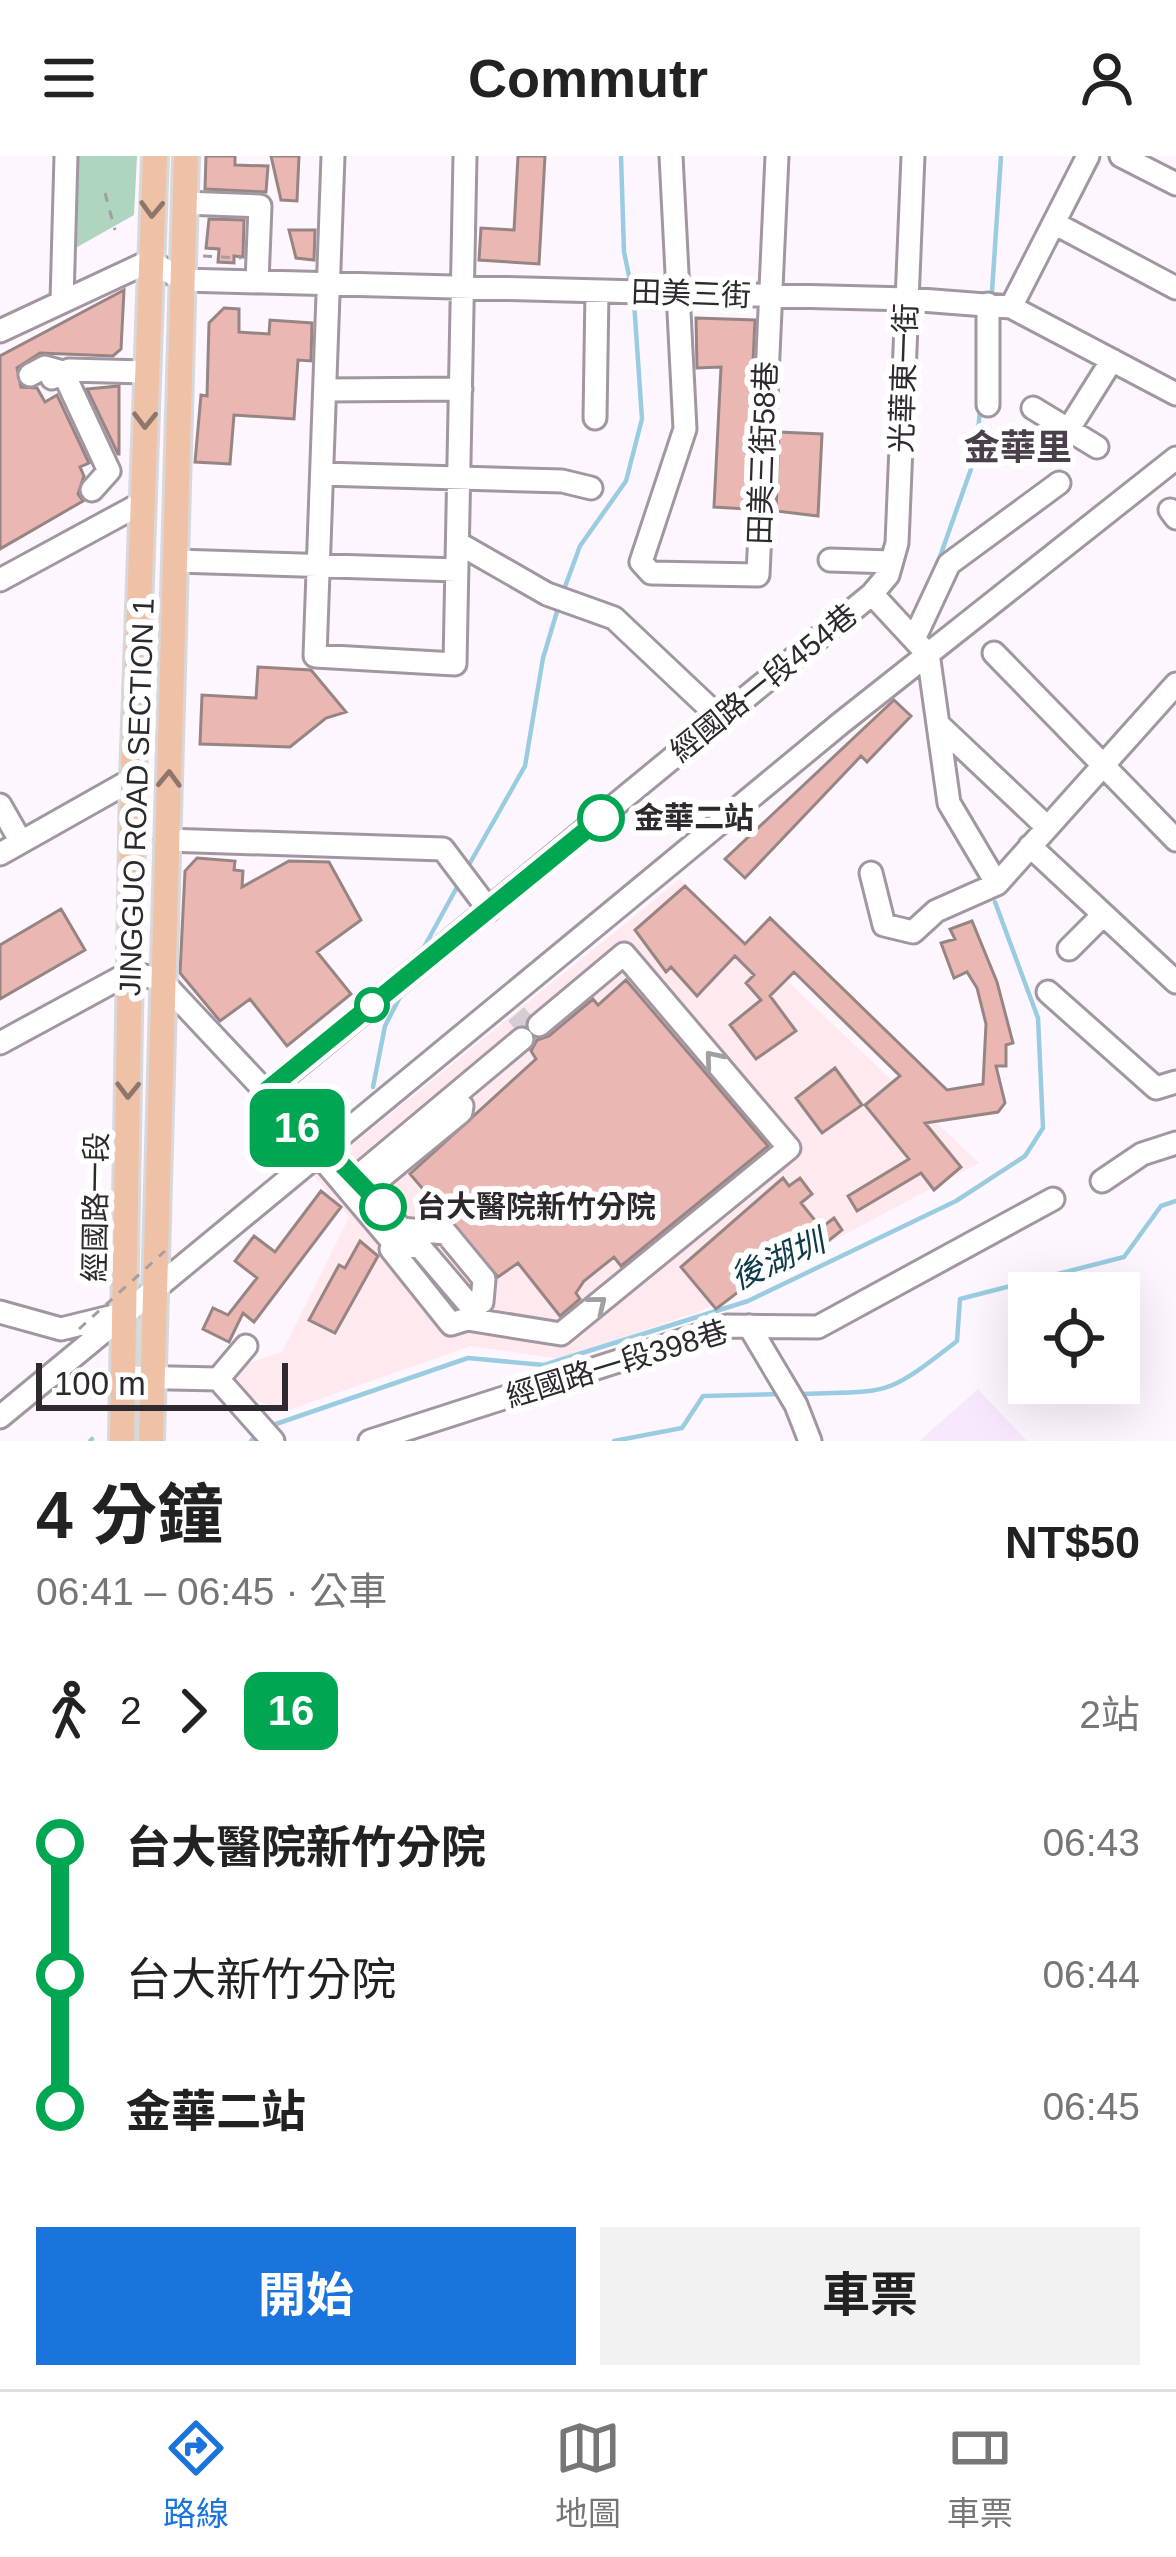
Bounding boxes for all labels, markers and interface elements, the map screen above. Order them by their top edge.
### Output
icon: menu [36,45,102,111]
icon: person [1074,45,1140,111]
text: Commutr [468,48,708,108]
one-way arrow [139,200,165,219]
street label: 田美三街 [630,275,752,312]
street label: 光華東一街 [884,302,923,454]
street label: 田美三街58巷 [743,361,782,545]
one-way arrow [132,411,158,430]
district label: 金華里 [964,427,1072,468]
street label: JINGGUO ROAD SECTION 1 [113,597,160,997]
street label: 經國路一段454巷 [664,597,863,768]
one-way arrow [156,769,182,788]
marker: 金華二站 [579,796,623,840]
place label: 金華二站 [634,801,754,834]
unlabelled marker [356,989,388,1021]
one-way arrow [706,1051,728,1073]
one-way arrow [115,1081,141,1100]
line badge: 16 [243,1089,351,1167]
text: 16 [274,1104,320,1151]
street label: 經國路一段 [78,1132,113,1282]
marker: 台大醫院新竹分院 [361,1185,405,1229]
place label: 台大醫院新竹分院 [416,1190,656,1223]
water label: 後湖圳 [724,1221,834,1296]
map controls [1008,1272,1140,1404]
button: locate [1008,1272,1140,1404]
one-way arrow [584,1297,606,1319]
street label: 經國路一段398巷 [502,1314,732,1413]
scale bar [36,1357,288,1410]
text: 100 m [54,1365,146,1402]
text: 4 分鐘 [36,1478,223,1552]
text: NT$50 [1005,1517,1140,1568]
text: 06:41 – 06:45 · 公車 [36,1570,387,1613]
icon: walk [36,1678,102,1744]
icon: forward [160,1678,226,1744]
text: 16 [268,1687,314,1734]
text: 2 [120,1689,142,1732]
text: 2站 [1079,1693,1140,1736]
text: 06:43 [1042,1821,1140,1864]
text: 台大醫院新竹分院 [126,1822,486,1873]
text: 06:44 [1042,1953,1140,1996]
text: 台大新竹分院 [126,1954,396,2005]
text: 06:45 [1042,2085,1140,2128]
text: 金華二站 [126,2086,306,2137]
button: 開始 [36,2227,576,2365]
button: 車票 [600,2227,1140,2365]
tab: 路線 [163,2415,229,2535]
tab: 地圖 [555,2415,621,2535]
tab: 車票 [947,2415,1013,2535]

